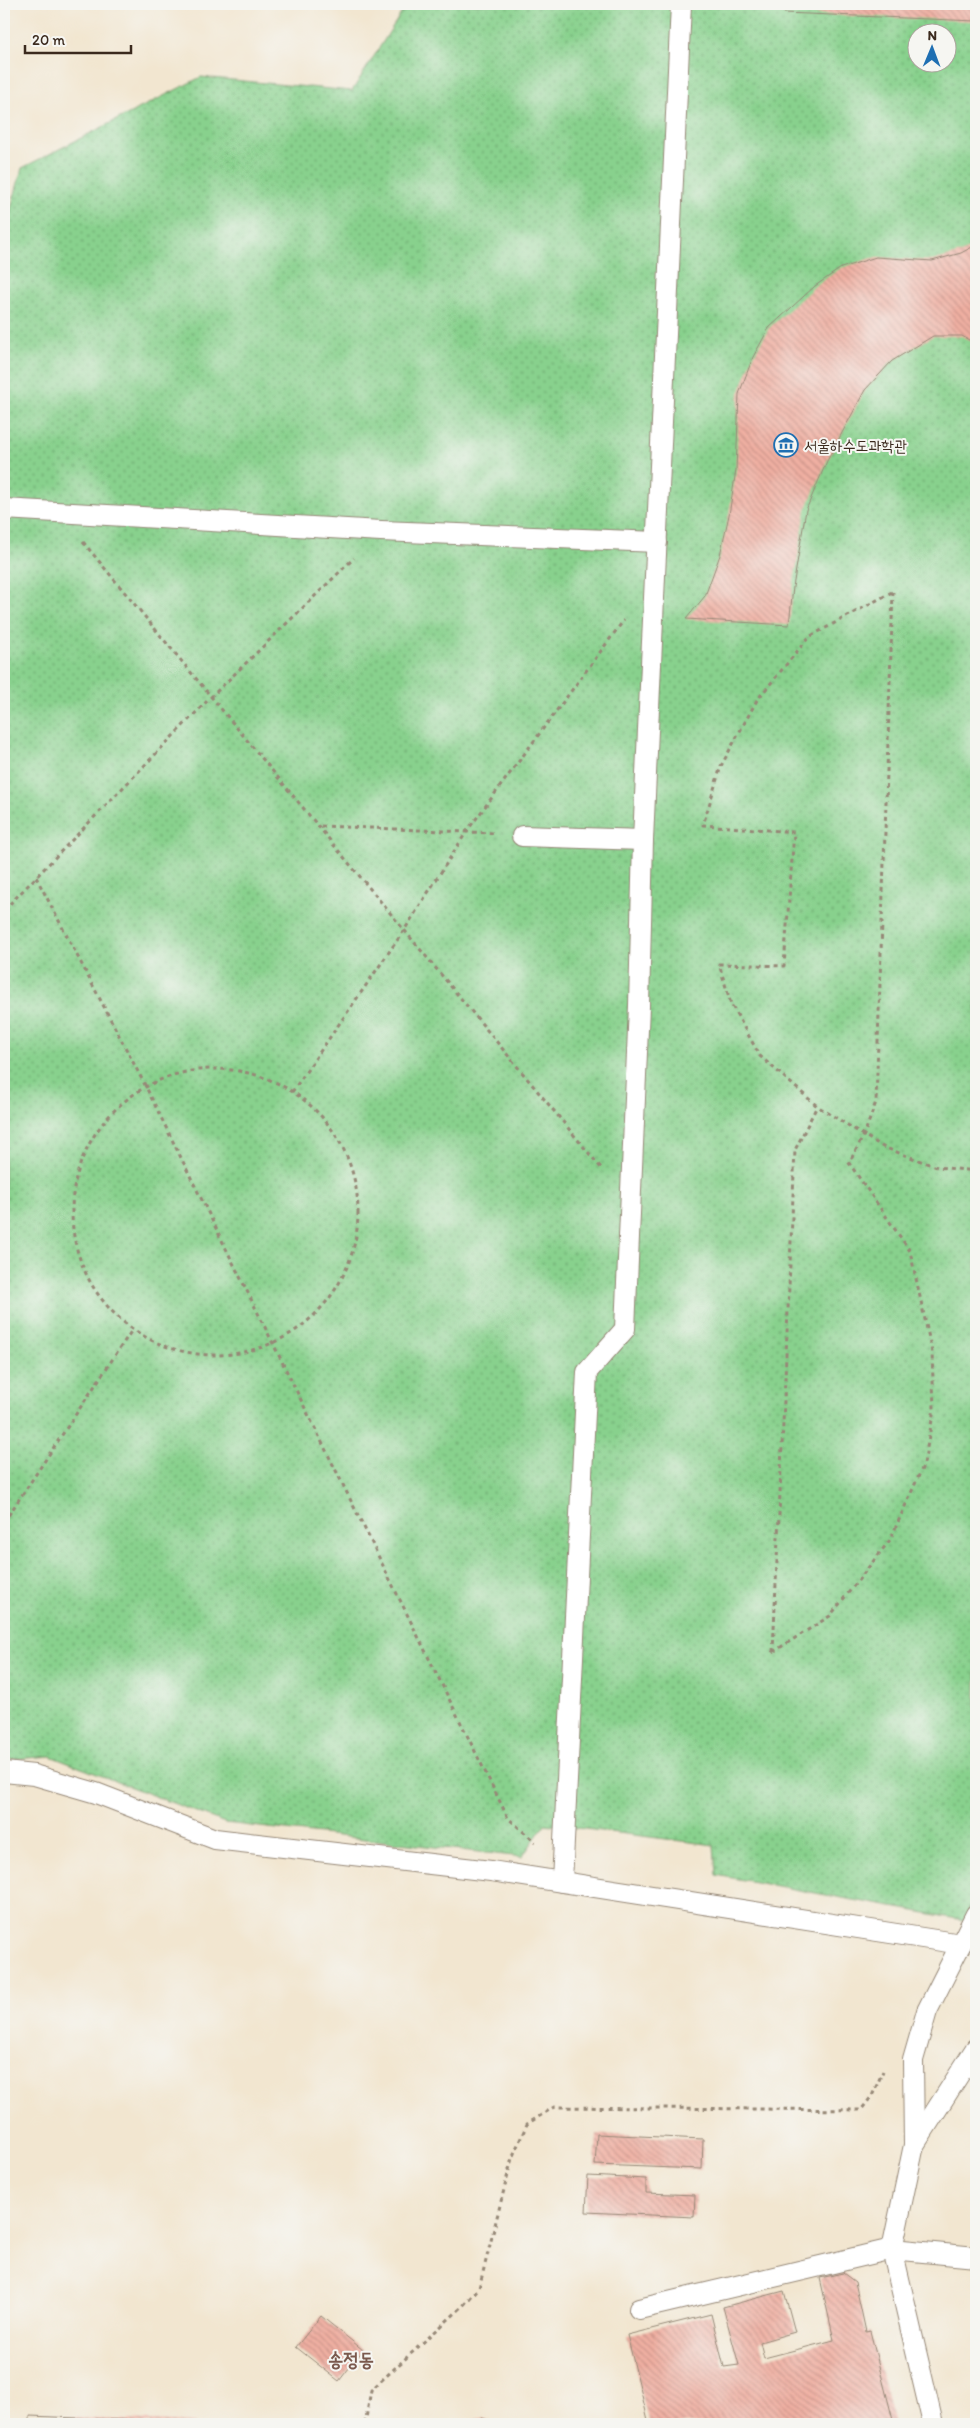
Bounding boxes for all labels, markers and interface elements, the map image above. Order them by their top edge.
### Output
scale bar [25,22,131,54]
north arrow [908,22,958,72]
text: N [927,27,937,44]
text: 20 m [32,31,66,49]
museum icon: 서울하수도과학관 [773,432,799,458]
place label: 서울하수도과학관 [804,436,907,455]
district label: 송정동 [328,2348,374,2371]

